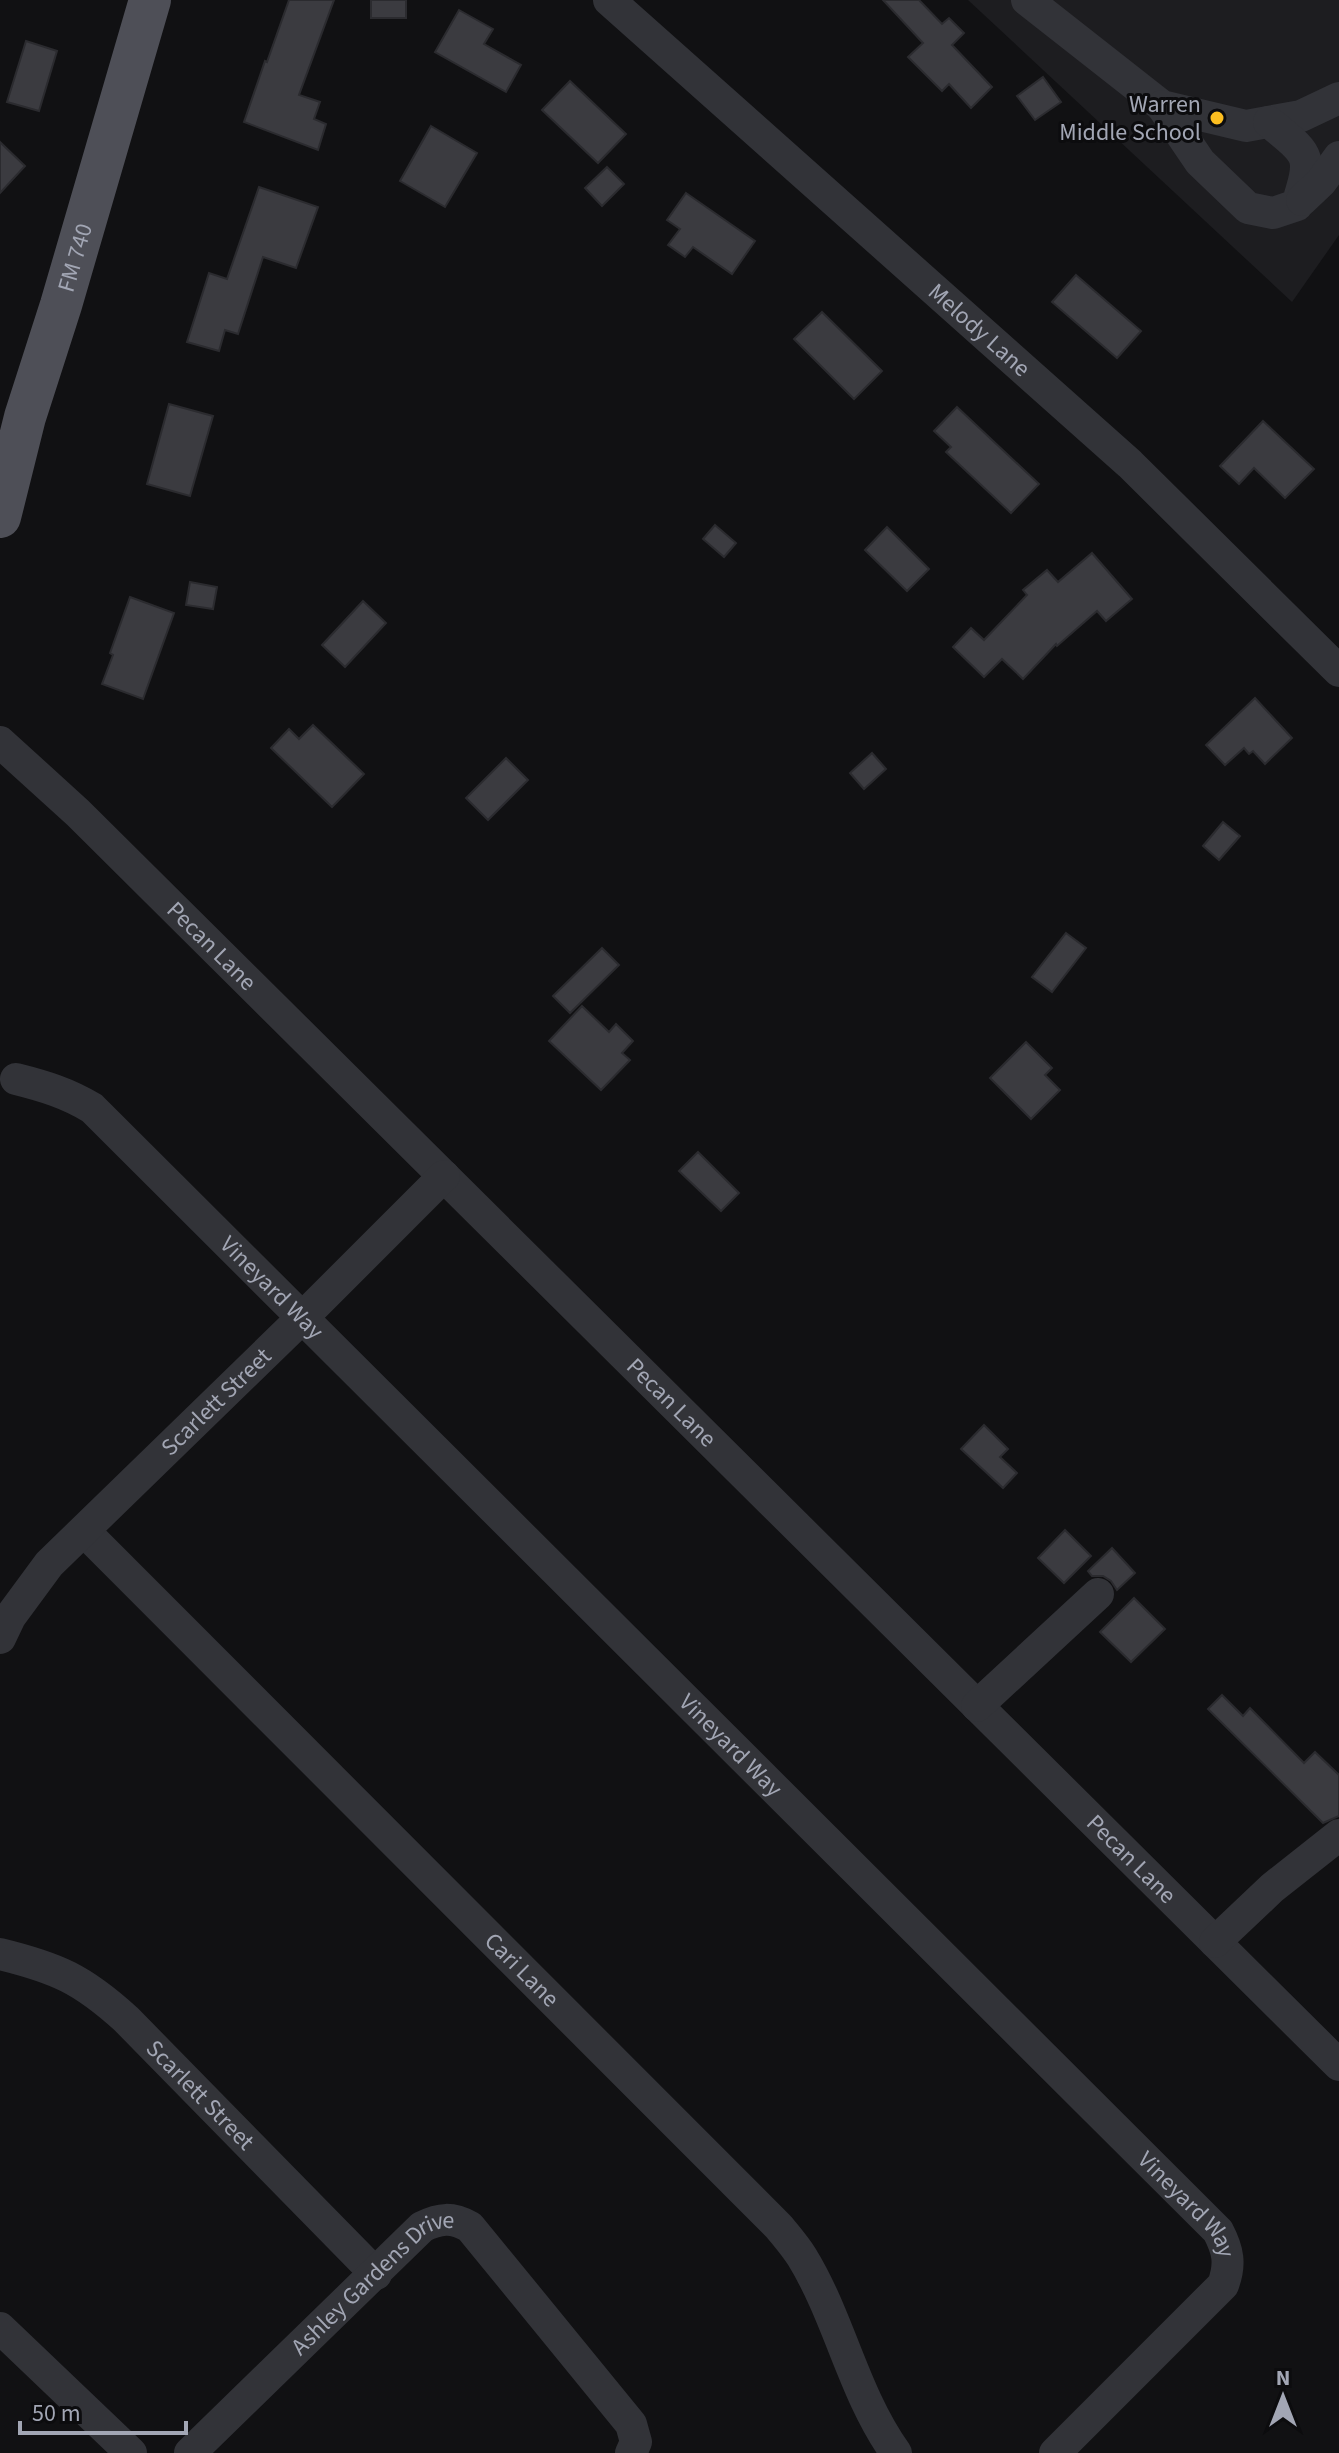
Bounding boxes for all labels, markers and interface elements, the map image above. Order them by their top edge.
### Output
place label: Warren Middle School [1059,87,1201,150]
marker: Warren Middle School [1208,109,1226,127]
street label: FM 740 [48,219,101,296]
street label: Melody Lane [920,275,1038,385]
street label: Pecan Lane [159,893,265,999]
street label: Vineyard Way [212,1228,332,1347]
street label: Scarlett Street [153,1339,279,1464]
street label: Pecan Lane [619,1350,725,1455]
street label: Vineyard Way [671,1685,791,1805]
street label: Pecan Lane [1079,1806,1184,1912]
street label: Cari Lane [477,1924,568,2015]
street label: Scarlett Street [138,2032,263,2158]
street label: Vineyard Way [1130,2143,1244,2261]
street label: Ashley Gardens Drive [283,2202,455,2363]
north arrow [1243,2357,1323,2437]
text: N [1276,2362,1290,2394]
scale bar [20,2385,186,2435]
text: 50 m [32,2396,81,2431]

